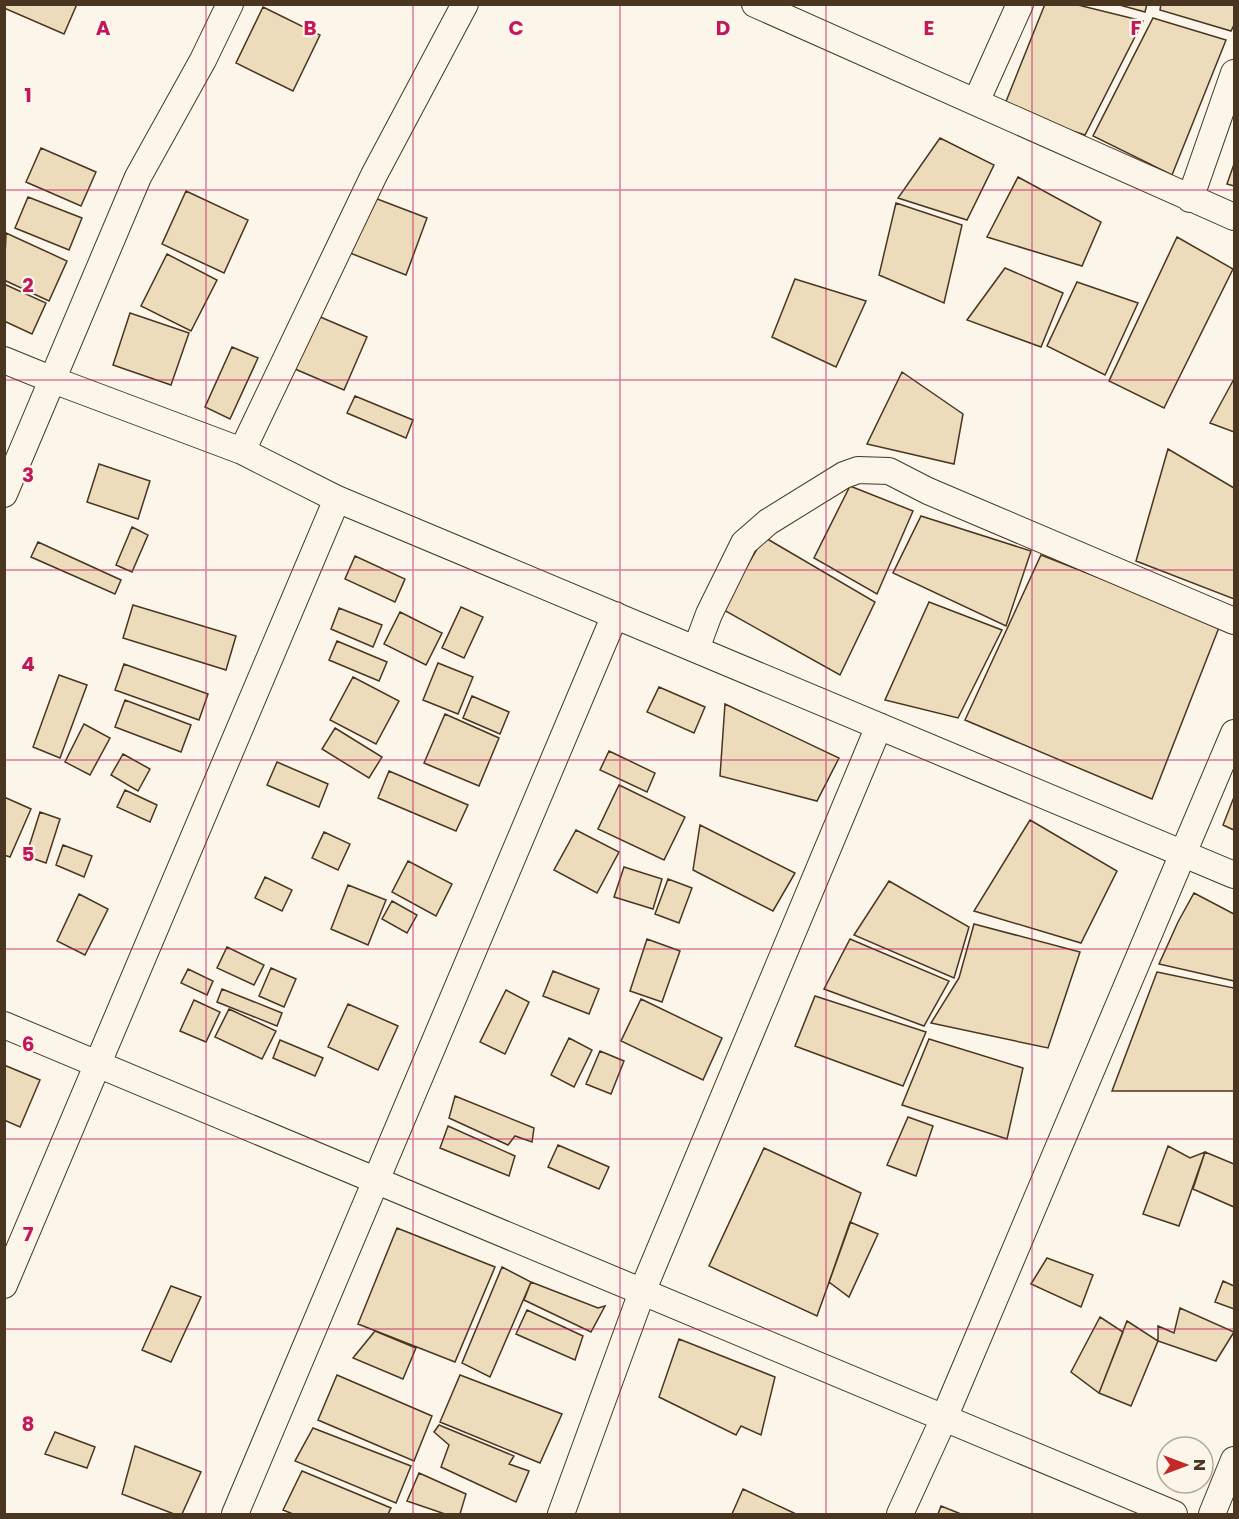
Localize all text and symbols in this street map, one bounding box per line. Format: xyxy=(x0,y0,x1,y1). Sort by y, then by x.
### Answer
text: A xyxy=(96,14,111,42)
text: B xyxy=(303,14,317,42)
text: C xyxy=(508,14,524,42)
text: D xyxy=(716,14,730,42)
text: E xyxy=(924,14,934,42)
text: F xyxy=(1131,14,1142,42)
text: 1 xyxy=(24,81,32,109)
text: 2 xyxy=(22,271,34,299)
text: 3 xyxy=(22,461,34,489)
text: 4 xyxy=(21,650,35,678)
text: 5 xyxy=(22,840,35,868)
text: 6 xyxy=(22,1030,34,1058)
text: 7 xyxy=(23,1220,34,1248)
text: 8 xyxy=(22,1410,34,1438)
north arrow xyxy=(1155,1435,1215,1495)
text: N xyxy=(1188,1459,1211,1471)

